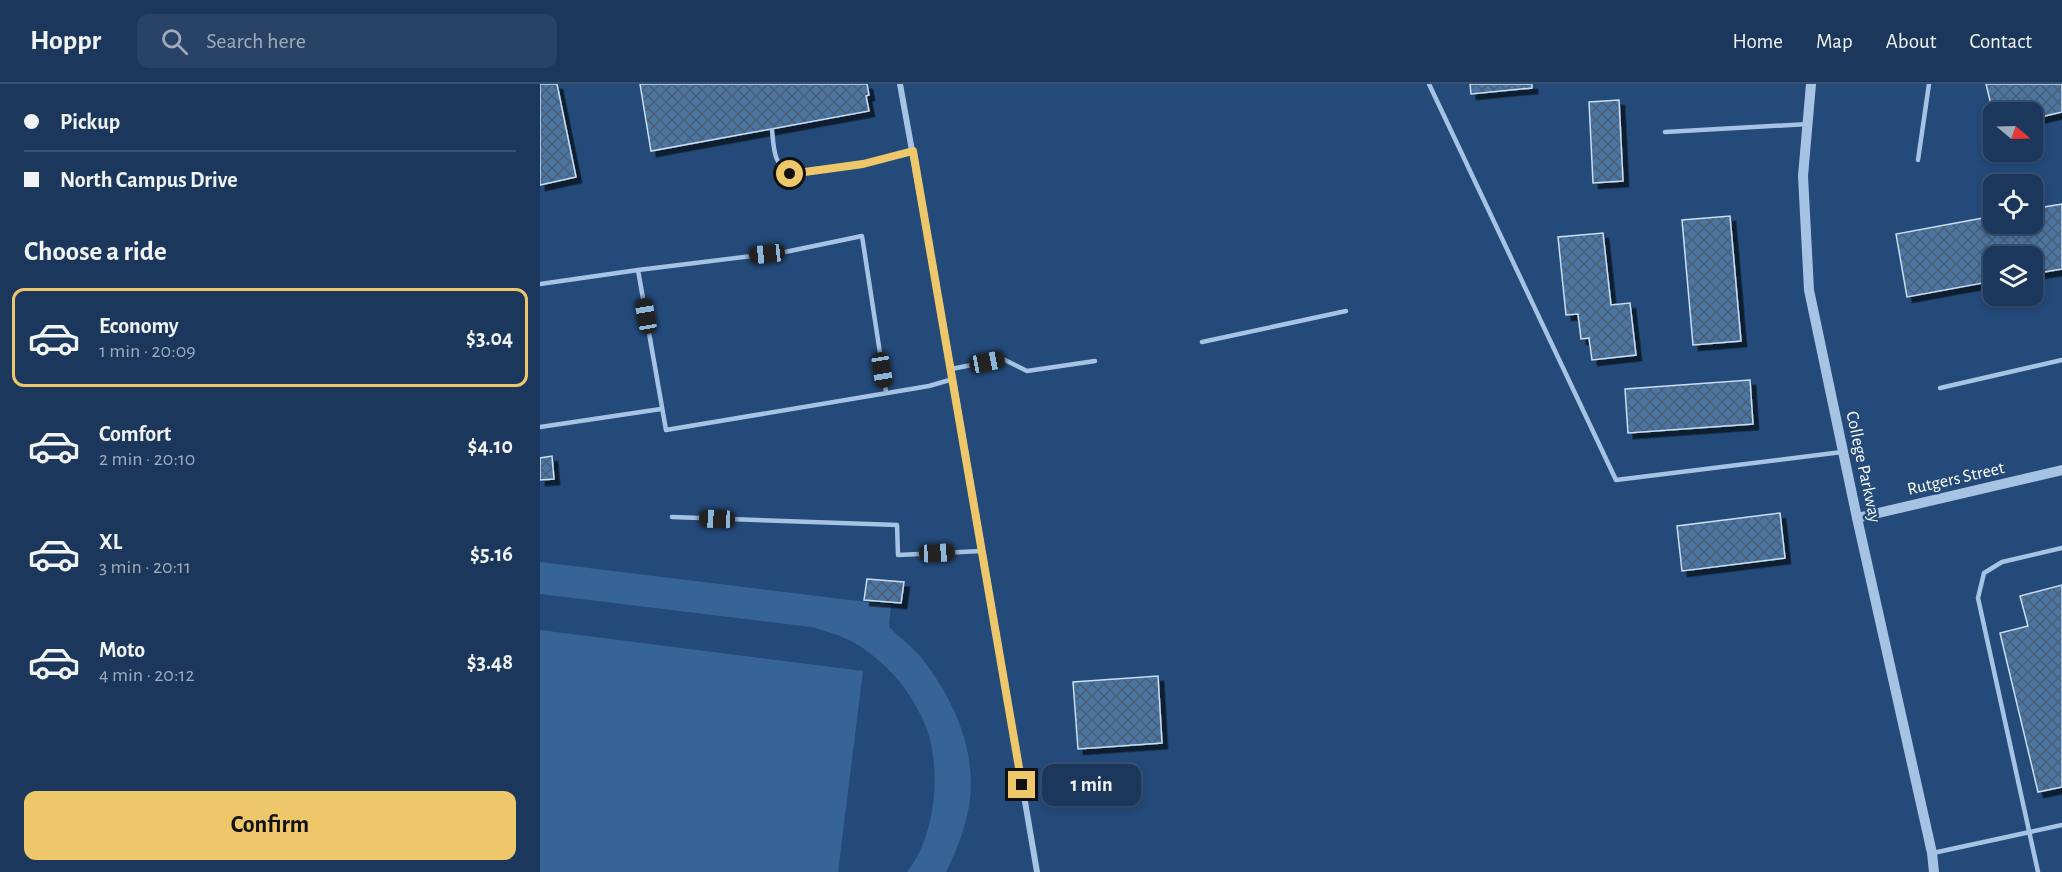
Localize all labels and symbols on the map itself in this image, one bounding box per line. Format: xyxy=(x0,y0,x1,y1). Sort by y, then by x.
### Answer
north arrow xyxy=(1983,102,2043,162)
route start xyxy=(776,160,803,187)
car xyxy=(748,243,786,265)
car xyxy=(634,297,658,335)
car xyxy=(968,350,1006,374)
car xyxy=(870,351,894,389)
street label: College Parkway xyxy=(1842,410,1884,525)
street label: Rutgers Street xyxy=(1906,459,2007,499)
car xyxy=(699,509,735,529)
car xyxy=(919,543,955,563)
callout: 1 min xyxy=(1043,764,1142,806)
route end xyxy=(1008,771,1035,798)

